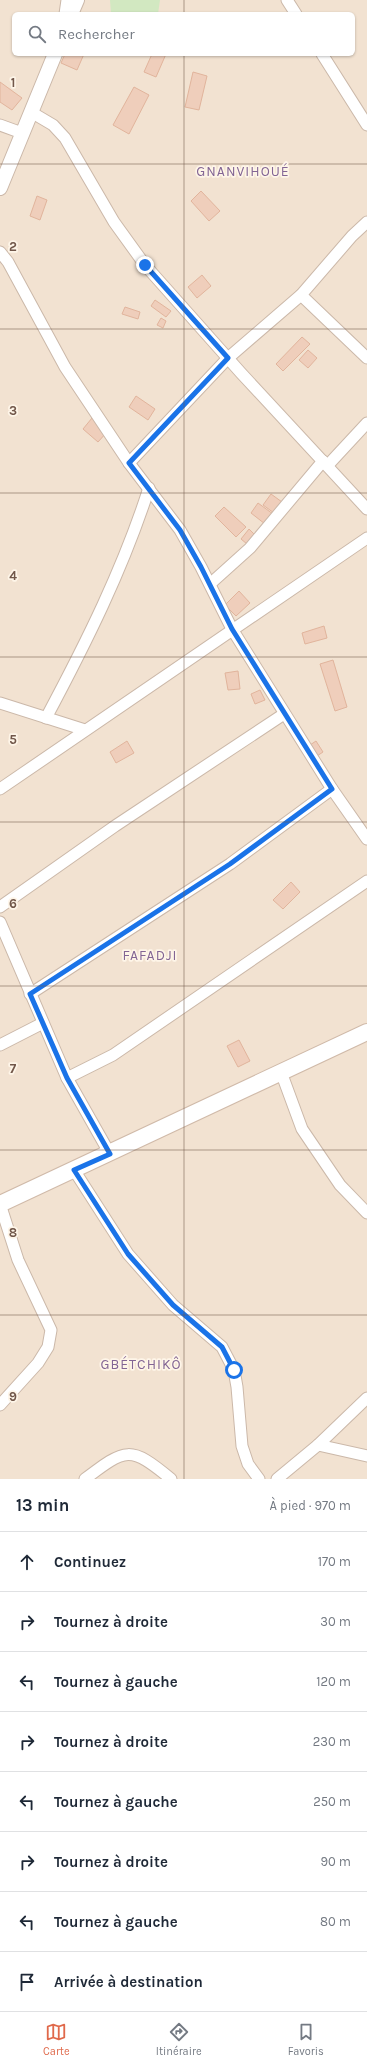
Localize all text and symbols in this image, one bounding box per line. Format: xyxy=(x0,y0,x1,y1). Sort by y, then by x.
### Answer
search box xyxy=(12,12,355,56)
icon: search xyxy=(26,23,48,45)
text: Rechercher xyxy=(58,25,135,43)
text: 1 xyxy=(11,75,15,90)
district label: GNANVIHOUÉ xyxy=(196,162,290,180)
text: 2 xyxy=(9,239,17,254)
route end xyxy=(136,256,154,274)
text: 3 xyxy=(9,403,17,418)
text: 4 xyxy=(9,568,17,583)
text: 5 xyxy=(9,732,17,747)
text: 6 xyxy=(9,896,17,911)
district label: FAFADJI xyxy=(123,947,177,964)
text: 7 xyxy=(10,1061,17,1076)
text: 8 xyxy=(9,1225,17,1240)
district label: GBÉTCHIKÔ xyxy=(101,1355,182,1373)
route start xyxy=(225,1361,243,1379)
text: 9 xyxy=(9,1389,17,1404)
text: 13 min xyxy=(16,1495,69,1515)
text: À pied · 970 m xyxy=(269,1498,351,1513)
icon: ahead xyxy=(16,1551,38,1573)
text: Continuez xyxy=(54,1553,126,1571)
text: 170 m xyxy=(318,1554,351,1569)
icon: right xyxy=(16,1611,38,1633)
text: Tournez à droite xyxy=(54,1613,168,1631)
text: 30 m xyxy=(320,1614,351,1629)
icon: left xyxy=(16,1671,38,1693)
text: Tournez à gauche xyxy=(54,1673,178,1691)
text: 120 m xyxy=(316,1674,351,1689)
icon: right xyxy=(16,1731,38,1753)
text: Tournez à droite xyxy=(54,1733,168,1751)
text: 230 m xyxy=(313,1734,351,1749)
icon: left xyxy=(16,1791,38,1813)
text: Tournez à gauche xyxy=(54,1793,178,1811)
text: 250 m xyxy=(313,1794,351,1809)
icon: right xyxy=(16,1851,38,1873)
text: Tournez à droite xyxy=(54,1853,168,1871)
text: 90 m xyxy=(320,1854,351,1869)
icon: left xyxy=(16,1911,38,1933)
text: Tournez à gauche xyxy=(54,1913,178,1931)
text: 80 m xyxy=(320,1914,351,1929)
icon: arrive xyxy=(16,1971,38,1993)
text: Arrivée à destination xyxy=(54,1973,203,1991)
tab: Carte xyxy=(43,2021,70,2058)
tab: Itinéraire xyxy=(156,2021,202,2058)
tab: Favoris xyxy=(288,2021,324,2058)

